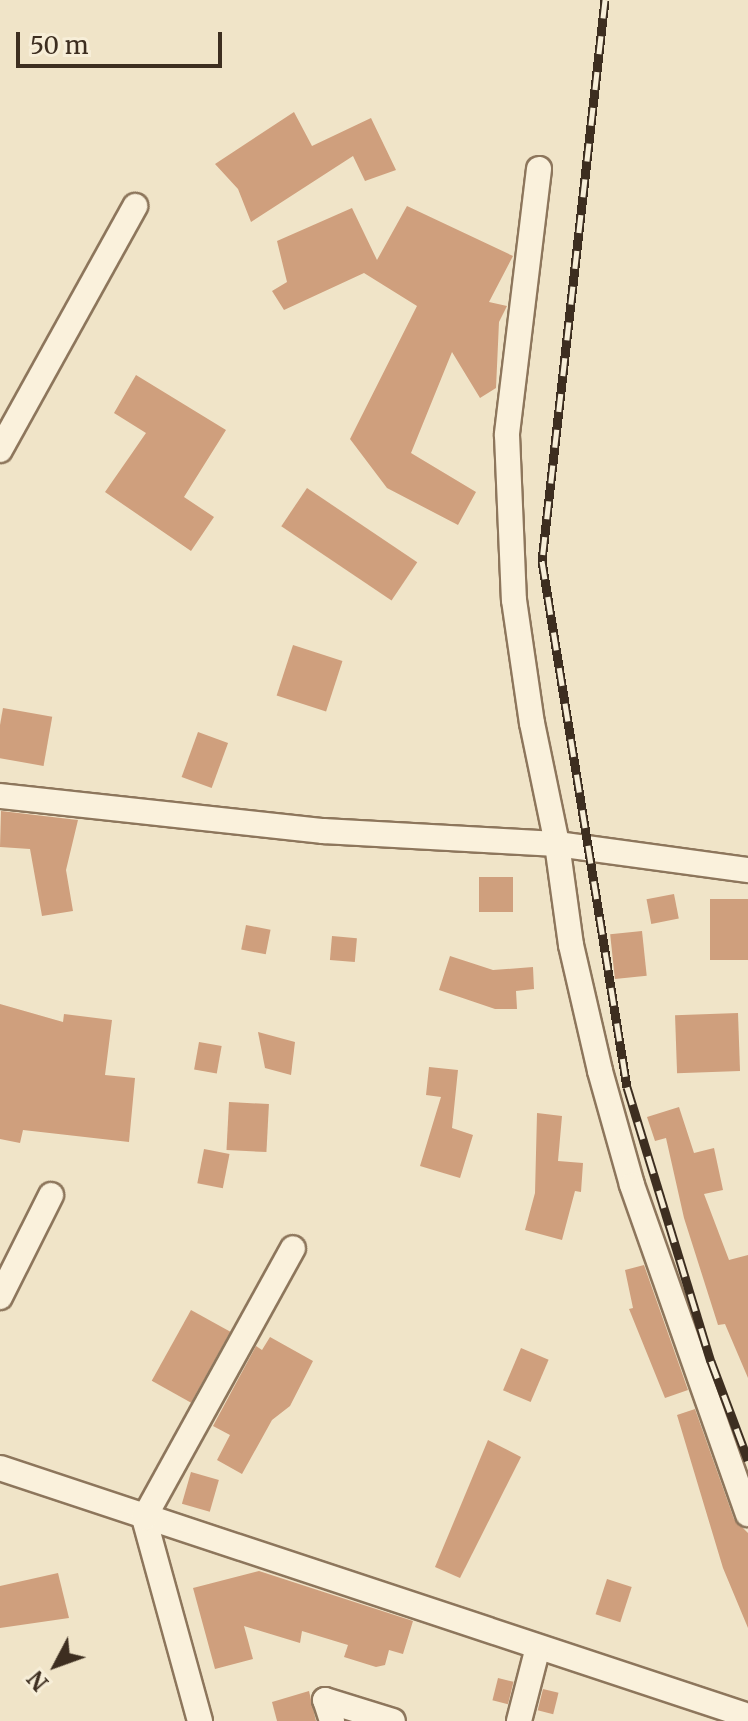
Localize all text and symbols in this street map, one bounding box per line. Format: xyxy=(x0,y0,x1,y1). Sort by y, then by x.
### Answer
scale bar xyxy=(20,16,226,66)
text: 50 m xyxy=(30,30,89,61)
north arrow xyxy=(16,1625,96,1705)
text: N xyxy=(22,1665,54,1696)

